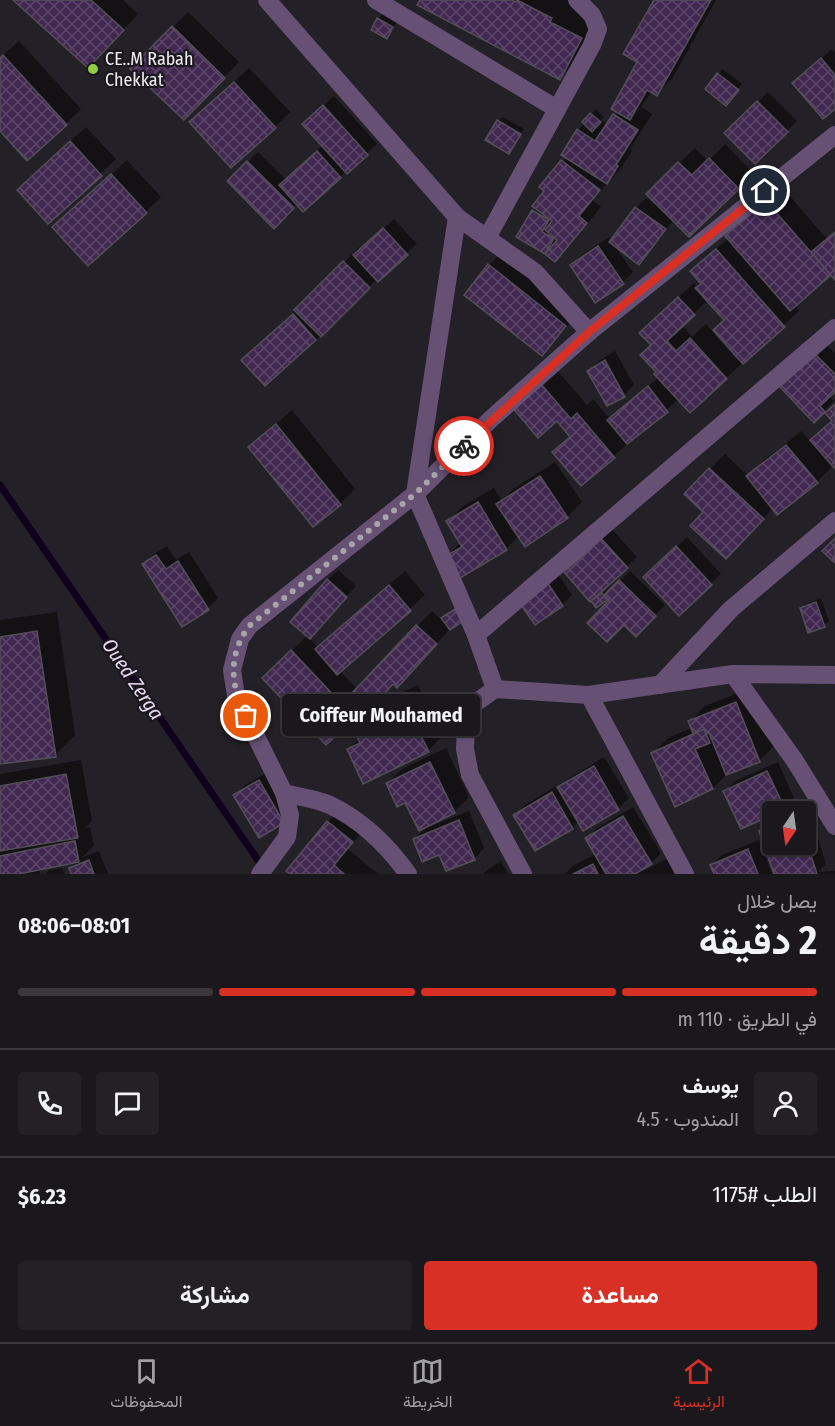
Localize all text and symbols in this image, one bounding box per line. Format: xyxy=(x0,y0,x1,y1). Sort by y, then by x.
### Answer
place label: CE..M Rabah Chekkat xyxy=(105,48,193,91)
marker: CE..M Rabah Chekkat xyxy=(86,62,100,76)
pin xyxy=(739,165,790,216)
icon: home xyxy=(748,174,781,207)
courier xyxy=(434,416,494,476)
icon: bike xyxy=(448,430,481,463)
water label: Oued Zerga xyxy=(97,634,169,724)
pin xyxy=(220,690,271,741)
callout: Coiffeur Mouhamed xyxy=(282,695,480,737)
icon: bag xyxy=(229,699,262,732)
text: Coiffeur Mouhamed xyxy=(299,703,463,727)
north arrow xyxy=(762,801,816,855)
map controls xyxy=(762,801,816,855)
text: يصل خلال xyxy=(737,889,817,913)
text: 08:01–08:06 xyxy=(18,912,130,939)
text: 2 دقيقة xyxy=(699,918,817,964)
text: في الطريق · 110 m xyxy=(677,1007,817,1031)
button: phone xyxy=(18,1072,81,1135)
button: chat xyxy=(96,1072,159,1135)
text: يوسف xyxy=(683,1072,739,1099)
button: person xyxy=(754,1072,817,1135)
text: المندوب · 4.5 xyxy=(636,1107,739,1131)
text: الطلب #1175 xyxy=(712,1181,817,1208)
text: $6.23 xyxy=(18,1183,66,1210)
button: مشاركة xyxy=(18,1261,412,1330)
button: مساعدة xyxy=(424,1261,817,1330)
tab: المحفوظات xyxy=(110,1355,182,1416)
tab: الخريطة xyxy=(403,1355,452,1416)
tab: الرئيسية xyxy=(673,1355,725,1416)

